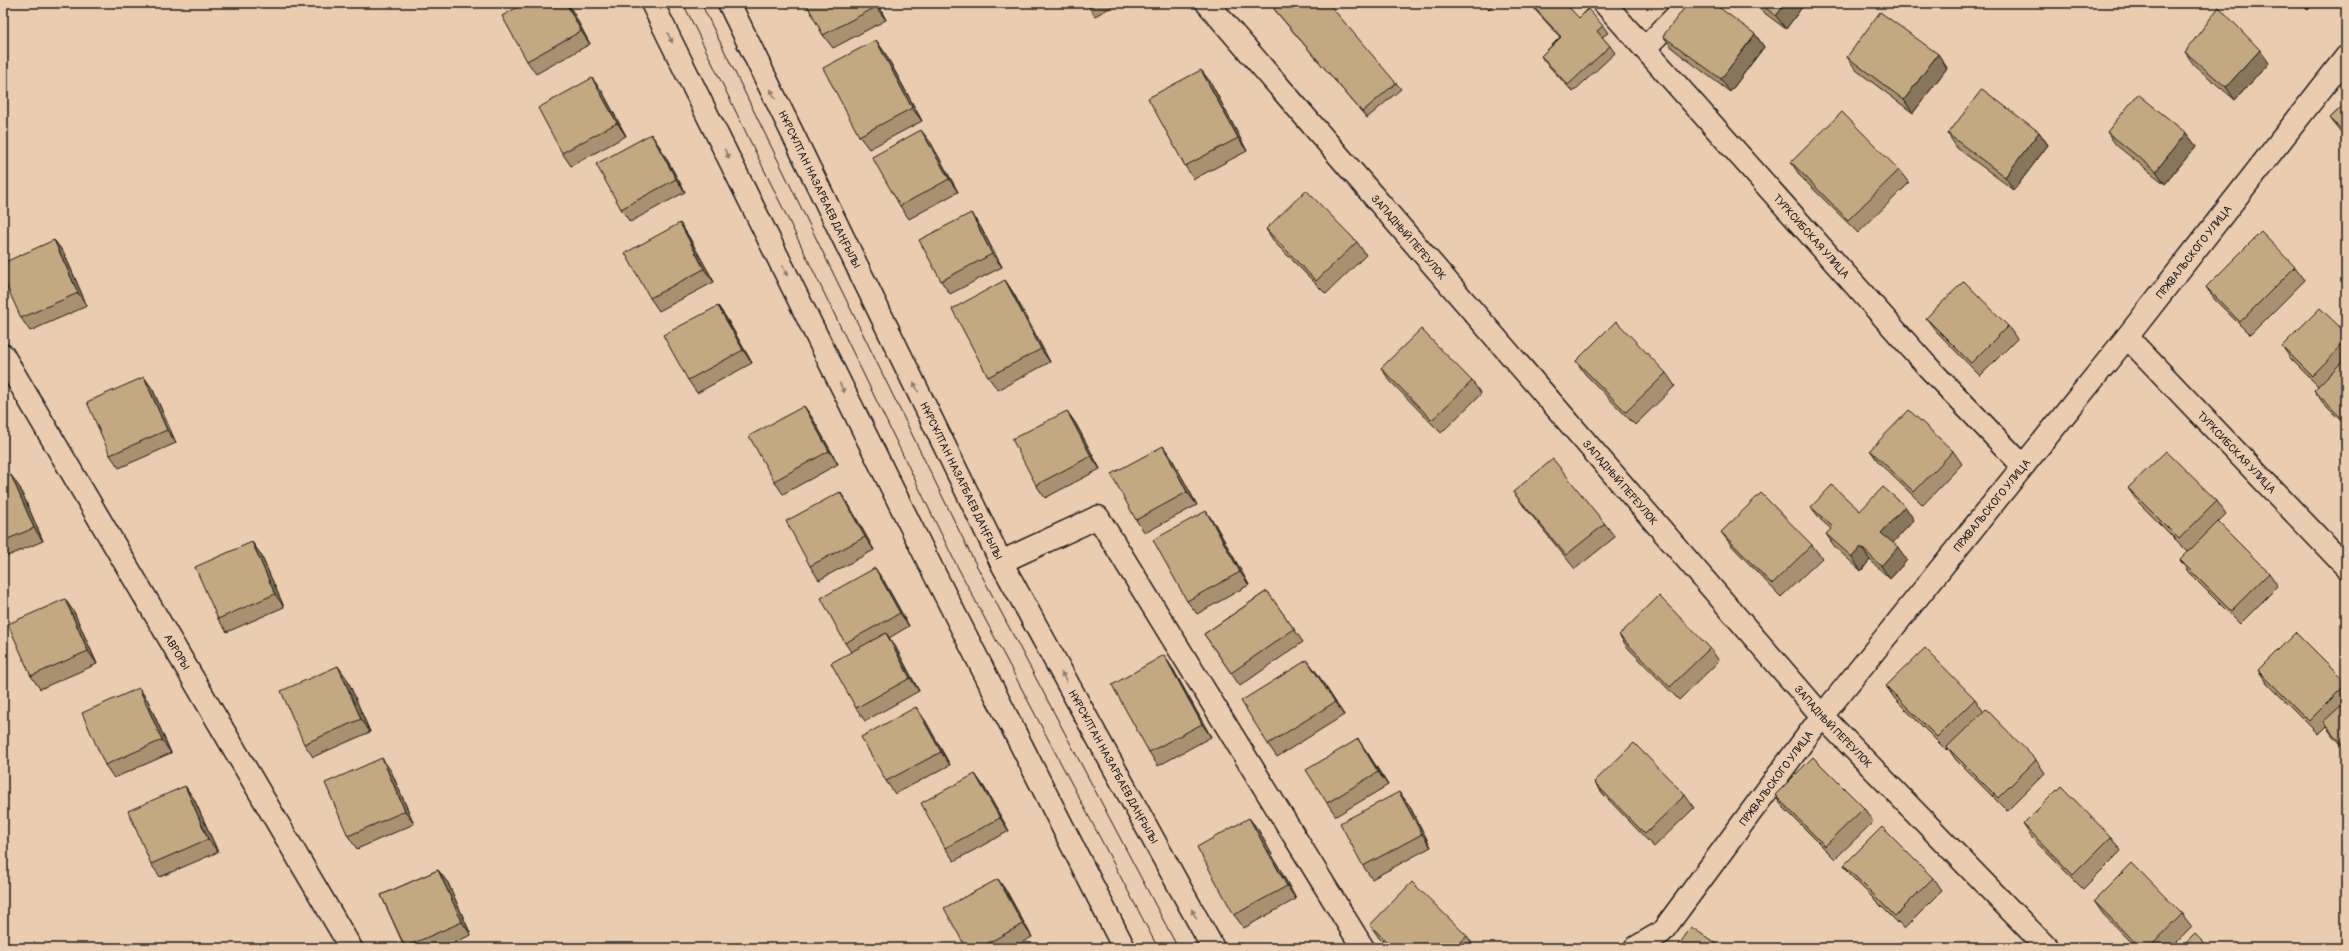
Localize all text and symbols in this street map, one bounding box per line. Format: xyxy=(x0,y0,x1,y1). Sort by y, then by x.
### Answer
one-way arrow xyxy=(667,32,673,44)
one-way arrow xyxy=(770,88,776,99)
street label: НҰРСҰЛТАН НАЗАРБАЕВ ДАҢҒЫЛЫ xyxy=(775,108,863,270)
one-way arrow xyxy=(724,149,730,160)
street label: ЗАПАДНЫЙ ПЕРЕУЛОК xyxy=(1368,192,1449,282)
street label: ТУРКСИБСКАЯ УЛИЦА xyxy=(1770,192,1852,281)
street label: ПРЖВАЛЬСКОГО УЛИЦА xyxy=(2154,203,2235,301)
one-way arrow xyxy=(782,265,788,277)
one-way arrow xyxy=(913,381,919,392)
one-way arrow xyxy=(839,382,846,393)
street label: НҰРСҰЛТАН НАЗАРБАЕВ ДАҢҒЫЛЫ xyxy=(917,400,1005,562)
street label: ТУРКСИБСКАЯ УЛИЦА xyxy=(2194,409,2278,496)
street label: ЗАПАДНЫЙ ПЕРЕУЛОК xyxy=(1580,437,1660,528)
street label: ПРЖВАЛЬСКОГО УЛИЦА xyxy=(1951,457,2033,554)
street label: АВРОРЫ xyxy=(161,632,192,672)
one-way arrow xyxy=(1061,671,1068,683)
street label: ЗАПАДНЫЙ ПЕРЕУЛОК xyxy=(1791,683,1875,771)
street label: НҰРСҰЛТАН НАЗАРБАЕВ ДАҢҒЫЛЫ xyxy=(1065,688,1160,846)
street label: ПРЖВАЛЬСКОГО УЛИЦА xyxy=(1737,728,1816,828)
one-way arrow xyxy=(1191,908,1197,920)

